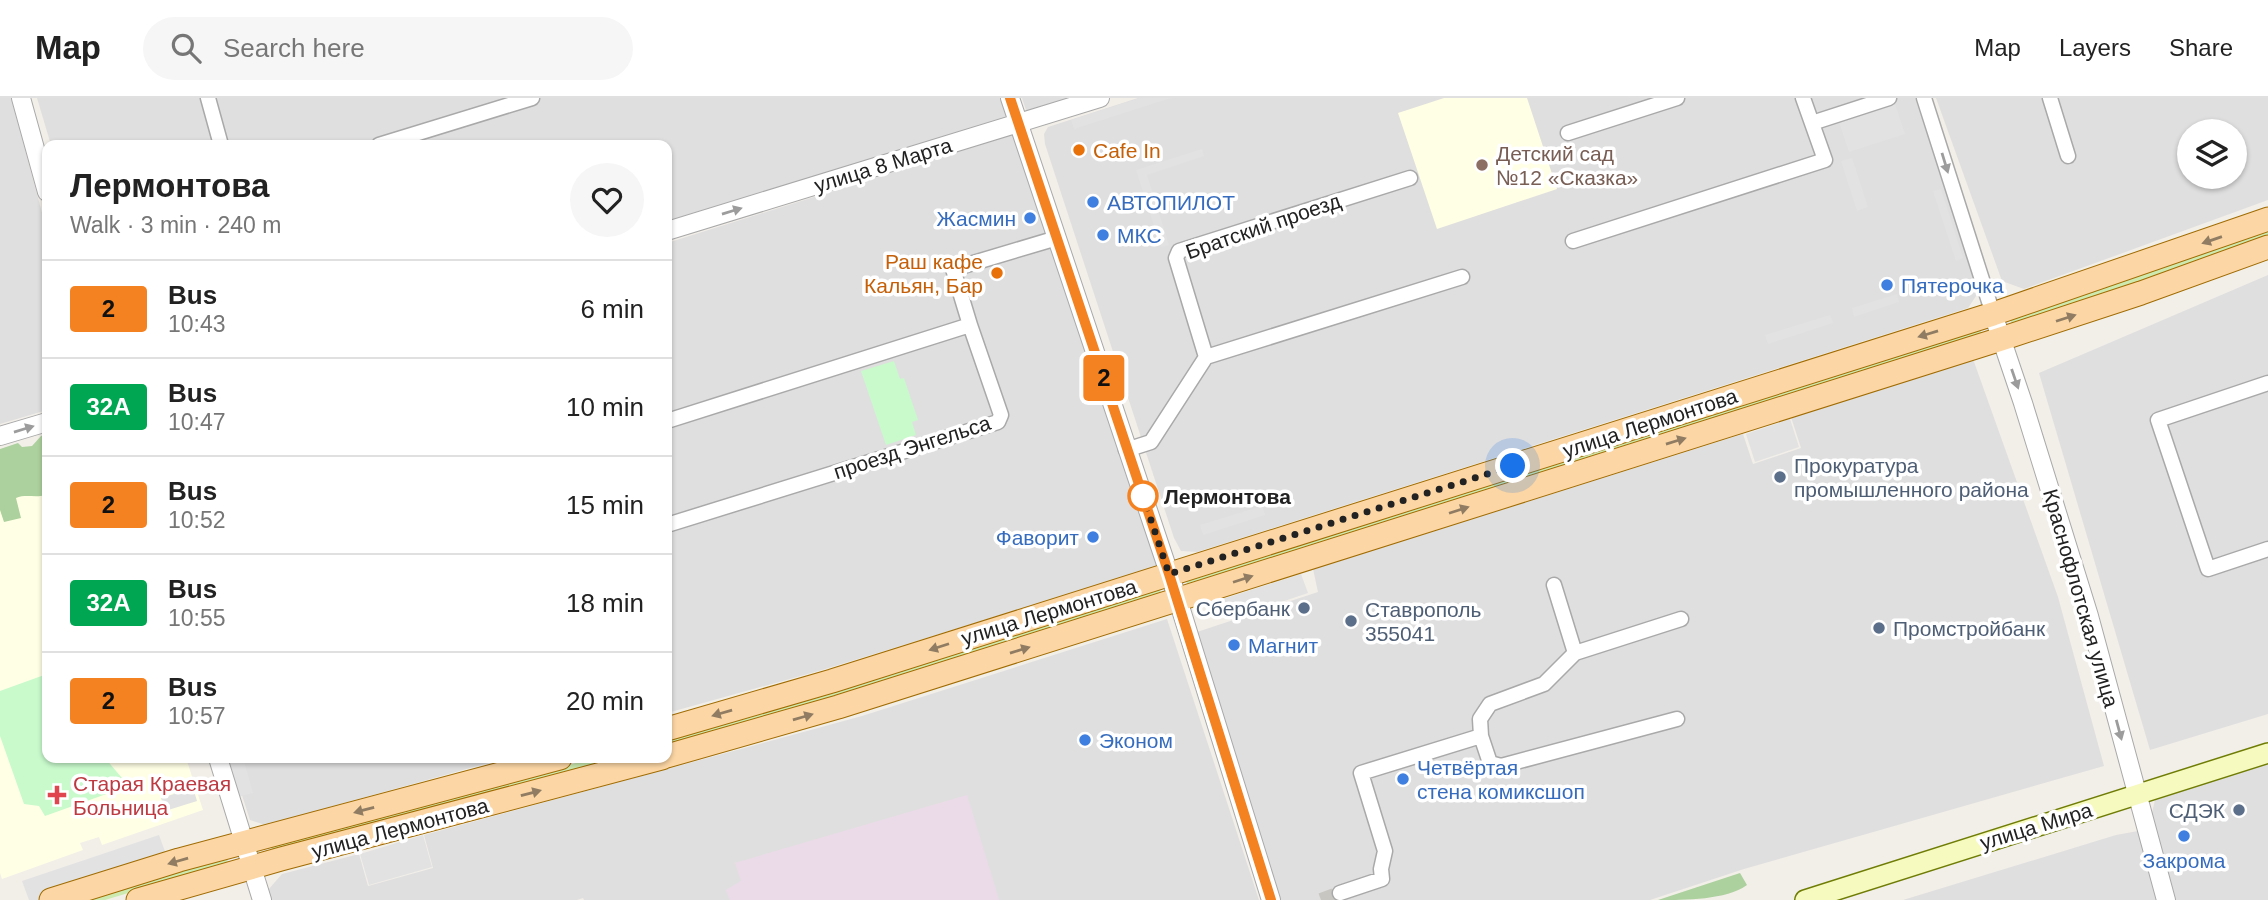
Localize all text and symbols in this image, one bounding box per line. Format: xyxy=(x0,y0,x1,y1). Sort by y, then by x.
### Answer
search box xyxy=(143,17,633,80)
text: Map xyxy=(35,29,101,66)
icon: search xyxy=(167,29,205,67)
text: Search here xyxy=(223,33,365,63)
text: Map xyxy=(1974,34,2021,61)
text: Layers xyxy=(2059,34,2131,61)
text: Share xyxy=(2169,34,2233,61)
map controls xyxy=(2177,119,2247,189)
button: layers xyxy=(2177,119,2247,189)
street label: улица 8 Марта xyxy=(811,133,955,197)
place label: Cafe In xyxy=(1093,139,1161,162)
marker: Cafe In xyxy=(1071,142,1087,158)
place label: Детский сад №12 «Сказка» xyxy=(1496,142,1638,189)
one-way arrow xyxy=(1940,153,1950,174)
marker: Детский сад №12 «Сказка» xyxy=(1474,157,1490,173)
button: heart xyxy=(570,163,644,237)
text: Лермонтова xyxy=(70,167,269,204)
street label: Братский проезд xyxy=(1182,189,1344,263)
place label: АВТОПИЛОТ xyxy=(1107,191,1235,214)
marker: АВТОПИЛОТ xyxy=(1085,194,1101,210)
one-way arrow xyxy=(722,206,743,216)
place label: Жасмин xyxy=(936,207,1016,230)
marker: Жасмин xyxy=(1022,210,1038,226)
text: Walk · 3 min · 240 m xyxy=(70,212,281,238)
place label: МКС xyxy=(1117,224,1162,247)
marker: МКС xyxy=(1095,227,1111,243)
one-way arrow xyxy=(2202,235,2223,246)
place label: Раш кафе Кальян, Бар xyxy=(864,250,983,297)
marker: Раш кафе Кальян, Бар xyxy=(989,265,1005,281)
place label: Пятерочка xyxy=(1901,274,2004,297)
marker: Пятерочка xyxy=(1879,277,1895,293)
text: Bus xyxy=(168,280,217,310)
text: 6 min xyxy=(580,294,644,324)
text: 2 xyxy=(102,295,115,322)
text: 10:43 xyxy=(168,311,226,337)
one-way arrow xyxy=(2056,312,2077,323)
one-way arrow xyxy=(1917,330,1938,340)
line badge: 2 xyxy=(1081,355,1127,401)
text: 2 xyxy=(1097,364,1111,391)
one-way arrow xyxy=(2010,369,2021,390)
text: Bus xyxy=(168,378,217,408)
street label: улица Лермонтова xyxy=(1560,384,1740,462)
text: 10 min xyxy=(566,392,644,422)
text: 32A xyxy=(86,393,131,420)
text: 10:47 xyxy=(168,409,226,435)
street label: проезд Энгельса xyxy=(831,411,994,483)
one-way arrow xyxy=(13,423,34,433)
one-way arrow xyxy=(1666,436,1687,446)
your location xyxy=(1495,448,1530,483)
place label: Прокуратура промышленного района xyxy=(1794,454,2029,501)
marker: Прокуратура промышленного района xyxy=(1772,469,1788,485)
text: Bus xyxy=(168,476,217,506)
marker: Лермонтова xyxy=(1128,481,1158,511)
place label: Лермонтова xyxy=(1164,485,1291,508)
street label: Краснофлотская улица xyxy=(2039,486,2123,710)
text: 15 min xyxy=(566,490,644,520)
text: 2 xyxy=(102,491,115,518)
one-way arrow xyxy=(1449,504,1470,514)
text: 10:52 xyxy=(168,507,226,533)
place label: Фаворит xyxy=(996,526,1079,549)
marker: Фаворит xyxy=(1085,529,1101,545)
one-way arrow xyxy=(1232,573,1253,583)
text: Bus xyxy=(168,574,217,604)
street label: улица Лермонтова xyxy=(959,574,1140,650)
text: 18 min xyxy=(566,588,644,618)
text: 32A xyxy=(86,589,131,616)
place label: Сбербанк xyxy=(1196,597,1291,620)
place label: Ставрополь 355041 xyxy=(1365,598,1482,645)
marker: Сбербанк xyxy=(1296,600,1312,616)
text: 10:55 xyxy=(168,605,226,631)
marker: Ставрополь 355041 xyxy=(1343,613,1359,629)
place label: Промстройбанк xyxy=(1893,617,2046,640)
marker: Промстройбанк xyxy=(1871,620,1887,636)
place label: Магнит xyxy=(1248,634,1318,657)
marker: Магнит xyxy=(1226,637,1242,653)
one-way arrow xyxy=(929,642,950,652)
one-way arrow xyxy=(1010,644,1031,654)
text: Bus xyxy=(168,672,217,702)
text: 20 min xyxy=(566,686,644,716)
text: 2 xyxy=(102,687,115,714)
text: 10:57 xyxy=(168,703,226,729)
one-way arrow xyxy=(710,708,732,719)
one-way arrow xyxy=(793,712,814,722)
one-way arrow xyxy=(2114,719,2125,741)
place label: Эконом xyxy=(1099,729,1173,752)
marker: Эконом xyxy=(1077,732,1093,748)
place label: Четвёртая стена комиксшоп xyxy=(1417,756,1585,803)
marker: Четвёртая стена комиксшоп xyxy=(1395,771,1411,787)
place label: Старая Краевая Больница xyxy=(73,772,231,819)
marker: Старая Краевая Больница xyxy=(47,785,67,805)
one-way arrow xyxy=(520,787,542,798)
street label: улица Лермонтова xyxy=(309,793,491,863)
street label: улица Мира xyxy=(1977,798,2095,854)
place label: СДЭК xyxy=(2169,799,2226,822)
marker: СДЭК xyxy=(2231,802,2247,818)
one-way arrow xyxy=(353,806,374,816)
marker: Закрома xyxy=(2176,828,2192,844)
place label: Закрома xyxy=(2142,849,2226,872)
one-way arrow xyxy=(167,856,188,866)

